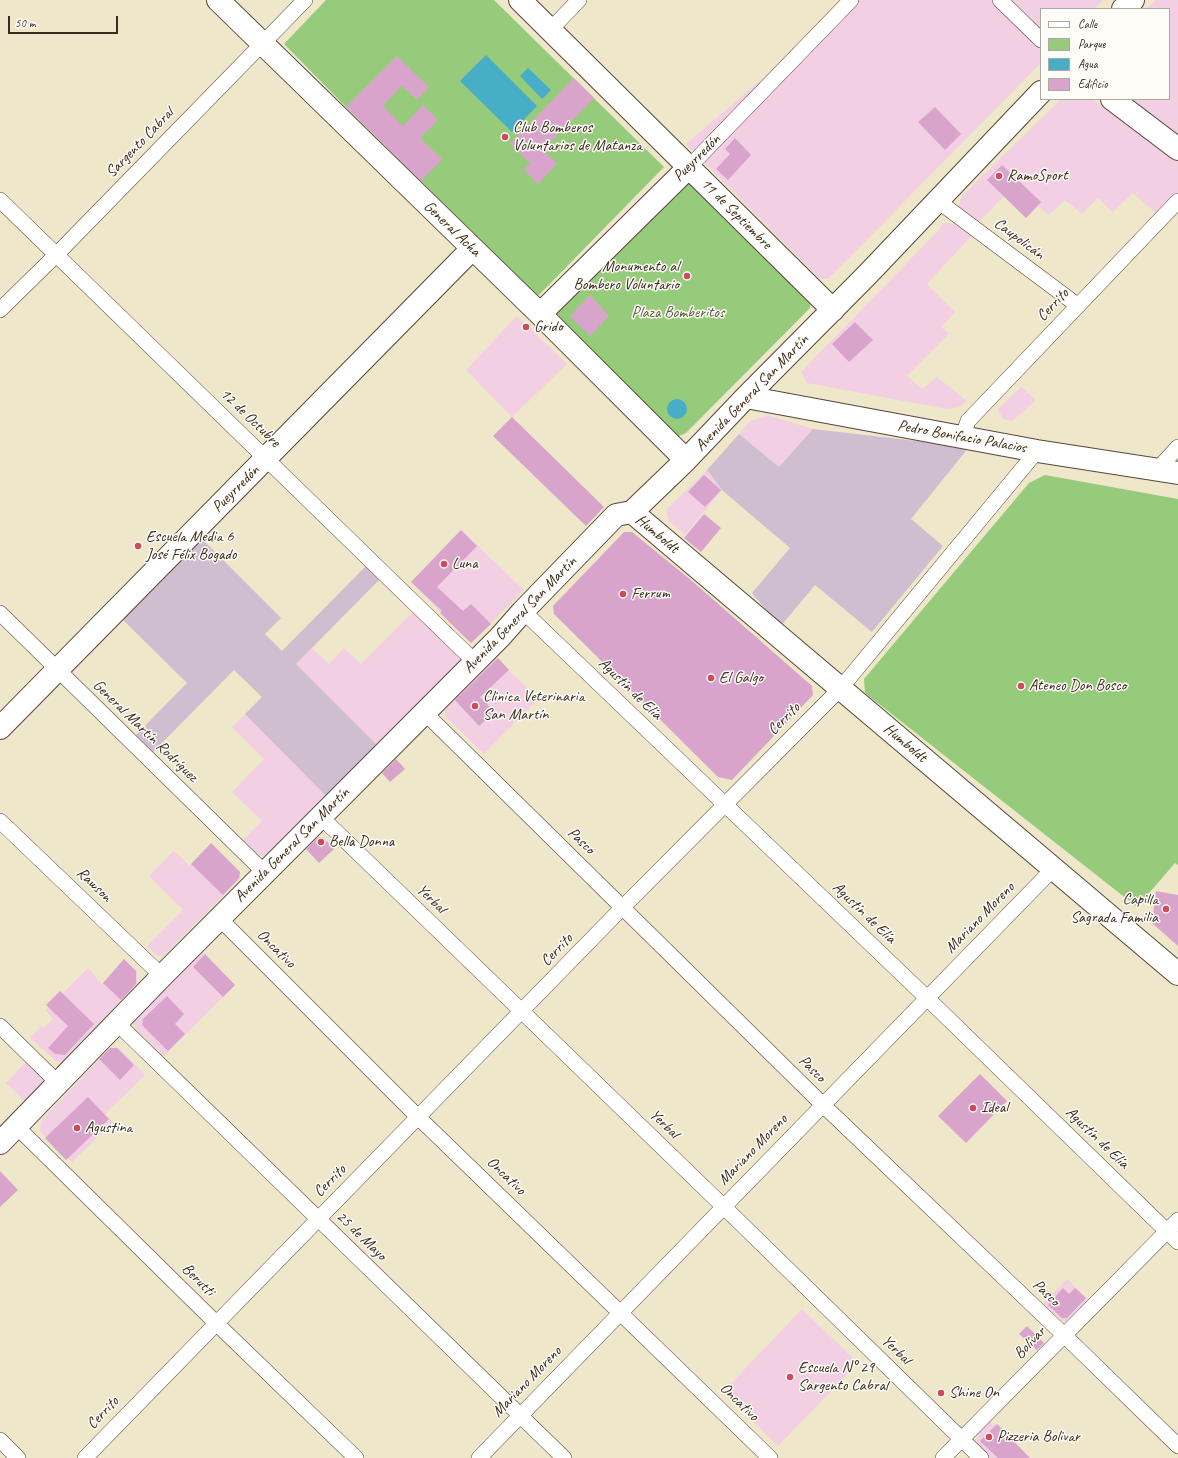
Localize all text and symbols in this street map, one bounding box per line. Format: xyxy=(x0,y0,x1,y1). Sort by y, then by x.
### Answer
scale bar xyxy=(10,8,120,34)
legend xyxy=(1040,8,1170,100)
text: 50 m xyxy=(15,15,35,31)
text: Calle xyxy=(1078,16,1097,32)
text: Parque xyxy=(1078,36,1106,52)
text: Agua xyxy=(1078,56,1098,72)
text: Edificio xyxy=(1078,76,1108,92)
street label: Sargento Cabral xyxy=(102,104,178,182)
place label: Club Bomberos Voluntarios de Matanza xyxy=(513,118,642,156)
street label: Pueyrredón xyxy=(669,130,725,186)
marker: Club Bomberos Voluntarios de Matanza xyxy=(500,132,510,142)
place label: RamoSport xyxy=(1007,166,1068,186)
marker: RamoSport xyxy=(994,171,1004,181)
street label: 11 de Septiembre xyxy=(696,174,776,254)
street label: General Acha xyxy=(419,197,485,261)
street label: Caupolicán xyxy=(990,214,1048,264)
place label: Monumento al Bombero Voluntario xyxy=(573,257,679,295)
marker: Monumento al Bombero Voluntario xyxy=(682,271,692,281)
street label: Cerrito xyxy=(1033,285,1073,325)
park label: Plaza Bomberitos xyxy=(632,303,724,323)
place label: Grido xyxy=(534,317,563,337)
marker: Grido xyxy=(521,322,531,332)
street label: Avenida General San Martín xyxy=(691,331,813,455)
street label: 12 de Octubre xyxy=(216,385,284,451)
street label: Pedro Bonifacio Palacios xyxy=(896,416,1028,458)
street label: Pueyrredón xyxy=(208,461,264,517)
street label: Humboldt xyxy=(631,510,683,558)
place label: Escuela Media 6 José Félix Bogado xyxy=(146,527,236,565)
marker: Escuela Media 6 José Félix Bogado xyxy=(133,541,143,551)
street label: Avenida General San Martín xyxy=(459,553,581,677)
place label: Luna xyxy=(452,554,478,574)
marker: Luna xyxy=(439,559,449,569)
place label: Ferrum xyxy=(631,584,670,604)
marker: Ferrum xyxy=(618,589,628,599)
street label: Agustín de Elía xyxy=(594,654,666,724)
place label: El Galgo xyxy=(719,668,763,688)
marker: El Galgo xyxy=(706,673,716,683)
street label: General Martín Rodríguez xyxy=(88,676,202,786)
place label: Ateneo Don Bosco xyxy=(1029,676,1126,696)
marker: Ateneo Don Bosco xyxy=(1016,681,1026,691)
place label: Clinica Veterinaria San Martín xyxy=(483,687,584,725)
street label: Cerrito xyxy=(764,699,804,739)
marker: Clinica Veterinaria San Martín xyxy=(470,701,480,711)
street label: Humboldt xyxy=(879,719,931,767)
street label: Avenida General San Martín xyxy=(230,783,354,907)
street label: Pasco xyxy=(563,824,599,858)
place label: Bella Donna xyxy=(329,832,394,852)
marker: Bella Donna xyxy=(316,837,326,847)
street label: Rawson xyxy=(72,864,116,906)
street label: Agustín de Elía xyxy=(828,878,900,948)
street label: Mariano Moreno xyxy=(941,878,1019,958)
street label: Yerbal xyxy=(412,880,450,918)
place label: Capilla Sagrada Familia xyxy=(1070,890,1158,928)
marker: Capilla Sagrada Familia xyxy=(1161,904,1171,914)
street label: Oncativo xyxy=(253,926,299,972)
street label: Cerrito xyxy=(537,930,577,970)
street label: Pasco xyxy=(794,1051,830,1087)
place label: Ideal xyxy=(981,1098,1008,1118)
marker: Ideal xyxy=(968,1103,978,1113)
street label: Agustín de Elía xyxy=(1061,1103,1133,1173)
street label: Yerbal xyxy=(645,1105,683,1143)
street label: Mariano Moreno xyxy=(714,1110,792,1190)
place label: Agustina xyxy=(85,1118,132,1138)
marker: Agustina xyxy=(72,1123,82,1133)
street label: Oncativo xyxy=(482,1153,530,1199)
street label: Cerrito xyxy=(310,1161,350,1201)
street label: 25 de Mayo xyxy=(332,1207,390,1265)
street label: Berutti xyxy=(177,1259,219,1301)
street label: Pasco xyxy=(1028,1276,1064,1310)
street label: Bolívar xyxy=(1010,1323,1050,1363)
street label: Yerbal xyxy=(877,1331,915,1369)
street label: Mariano Moreno xyxy=(488,1342,566,1422)
place label: Escuela N° 29 Sargento Cabral xyxy=(798,1358,888,1396)
marker: Escuela N° 29 Sargento Cabral xyxy=(785,1372,795,1382)
street label: Oncativo xyxy=(715,1379,763,1425)
place label: Shine On xyxy=(949,1383,999,1403)
marker: Shine On xyxy=(936,1388,946,1398)
street label: Cerrito xyxy=(83,1393,123,1433)
place label: Pizzeria Bolivar xyxy=(997,1427,1080,1447)
marker: Pizzeria Bolivar xyxy=(984,1432,994,1442)

